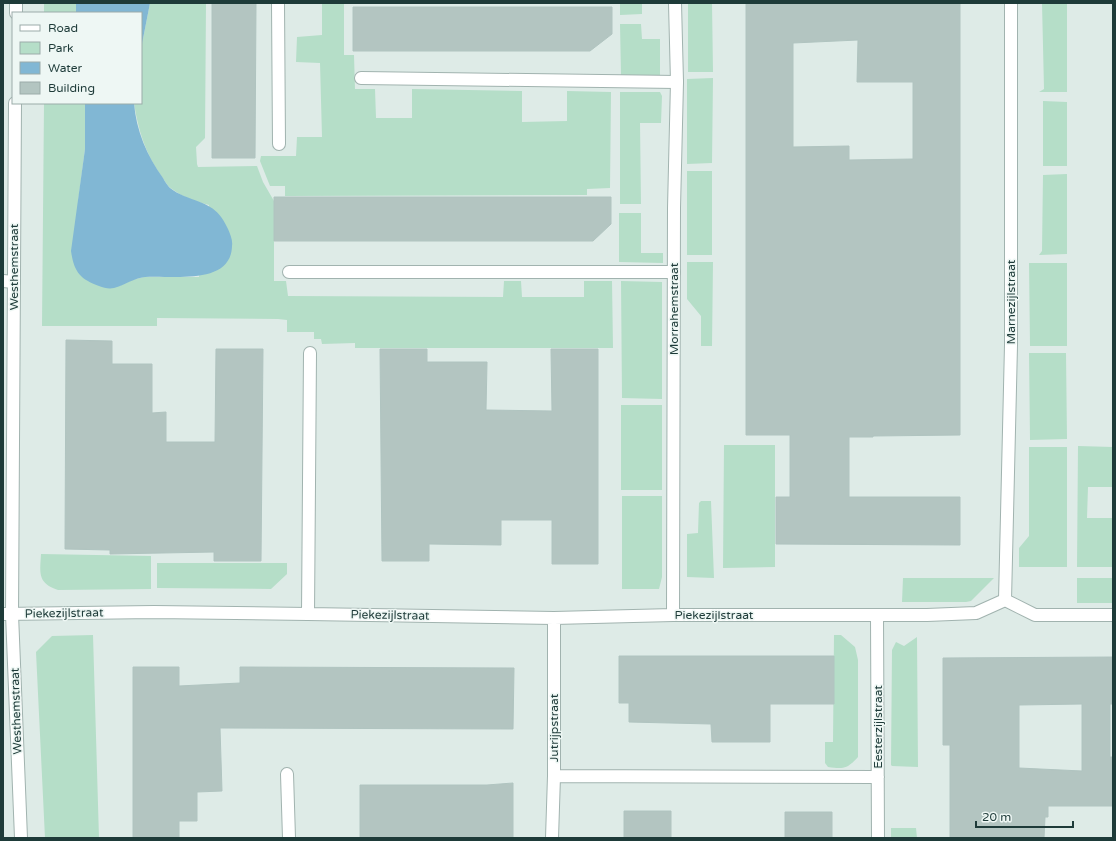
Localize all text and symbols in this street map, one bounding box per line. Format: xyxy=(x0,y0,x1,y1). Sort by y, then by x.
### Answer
legend xyxy=(12,12,142,104)
text: Road xyxy=(48,21,78,35)
text: Park xyxy=(48,41,74,55)
text: Water xyxy=(48,61,83,75)
text: Building xyxy=(48,81,95,95)
street label: Westhemstraat xyxy=(7,223,21,310)
street label: Marnezijlstraat xyxy=(1004,259,1018,344)
street label: Morrahemstraat xyxy=(667,262,681,355)
street label: Piekezijlstraat xyxy=(24,605,104,621)
street label: Piekezijlstraat xyxy=(350,607,430,623)
street label: Piekezijlstraat xyxy=(675,608,754,622)
street label: Westhemstraat xyxy=(7,667,25,755)
street label: Eesterzijlstraat xyxy=(871,685,885,769)
street label: Jutrijpstraat xyxy=(547,693,561,762)
scale bar xyxy=(976,803,1073,829)
text: 20 m xyxy=(982,810,1011,824)

